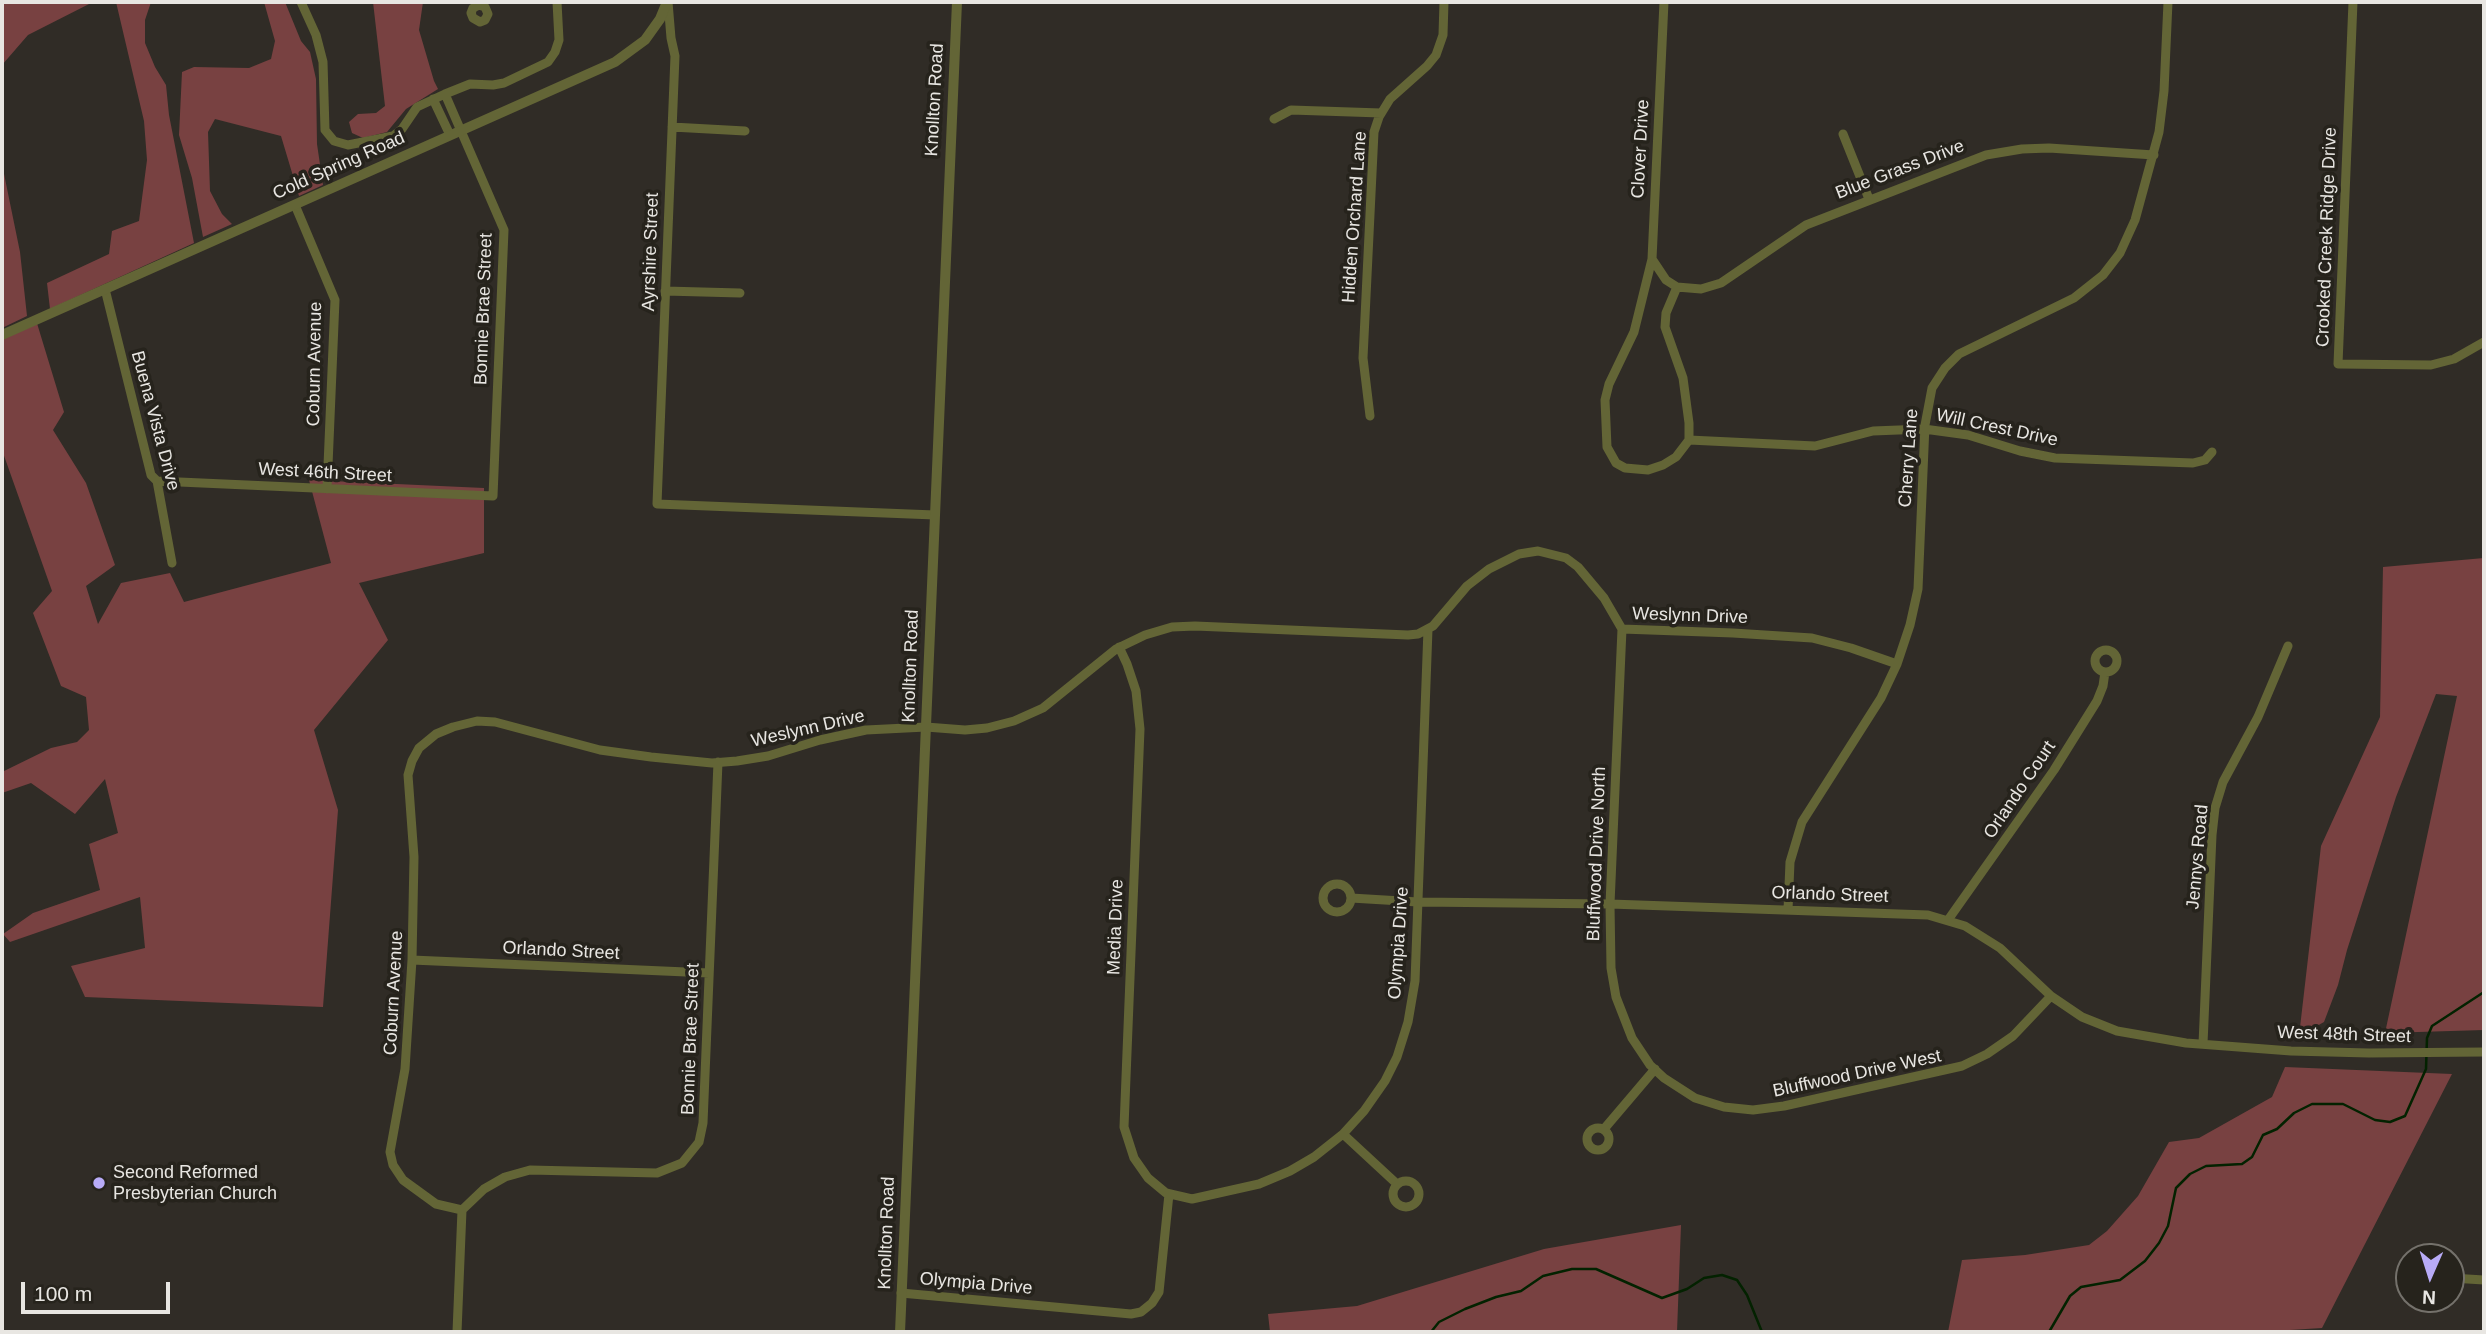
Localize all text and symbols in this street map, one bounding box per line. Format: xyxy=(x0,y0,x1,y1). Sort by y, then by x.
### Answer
street label: Knollton Road xyxy=(921,43,949,157)
street label: Clover Drive xyxy=(1628,99,1654,199)
street label: Cold Spring Road xyxy=(270,127,408,205)
street label: Crooked Creek Ridge Drive xyxy=(2312,127,2342,347)
street label: Hidden Orchard Lane xyxy=(1338,130,1372,304)
street label: Blue Grass Drive xyxy=(1833,136,1967,204)
street label: Ayrshire Street xyxy=(638,192,664,312)
street label: Bonnie Brae Street xyxy=(471,233,497,385)
street label: Coburn Avenue xyxy=(303,301,327,427)
street label: Buena Vista Drive xyxy=(126,349,184,493)
street label: Will Crest Drive xyxy=(1934,405,2060,451)
street label: Cherry Lane xyxy=(1895,408,1923,508)
street label: West 46th Street xyxy=(258,459,392,487)
street label: Weslynn Drive xyxy=(1632,603,1748,629)
street label: Knollton Road xyxy=(898,609,924,723)
street label: Weslynn Drive xyxy=(749,705,867,753)
street label: Orlando Court xyxy=(1979,737,2061,843)
street label: Bluffwood Drive North xyxy=(1583,766,1611,942)
street label: Jennys Road xyxy=(2183,804,2213,910)
street label: Media Drive xyxy=(1104,879,1128,975)
street label: Orlando Street xyxy=(1771,882,1889,908)
street label: Olympia Drive xyxy=(1384,886,1414,1000)
street label: Coburn Avenue xyxy=(380,930,408,1056)
street label: Orlando Street xyxy=(502,937,620,965)
street label: Bonnie Brae Street xyxy=(678,963,704,1115)
street label: West 48th Street xyxy=(2277,1022,2411,1048)
street label: Bluffwood Drive West xyxy=(1771,1046,1943,1102)
place label: Second Reformed Presbyterian Church xyxy=(113,1162,277,1204)
marker: Second Reformed Presbyterian Church xyxy=(91,1175,107,1191)
street label: Knollton Road xyxy=(874,1176,900,1290)
north arrow xyxy=(2395,1243,2465,1313)
scale bar xyxy=(24,1268,173,1312)
street label: Olympia Drive xyxy=(919,1268,1033,1300)
text: 100 m xyxy=(34,1282,92,1305)
text: N xyxy=(2422,1287,2436,1308)

